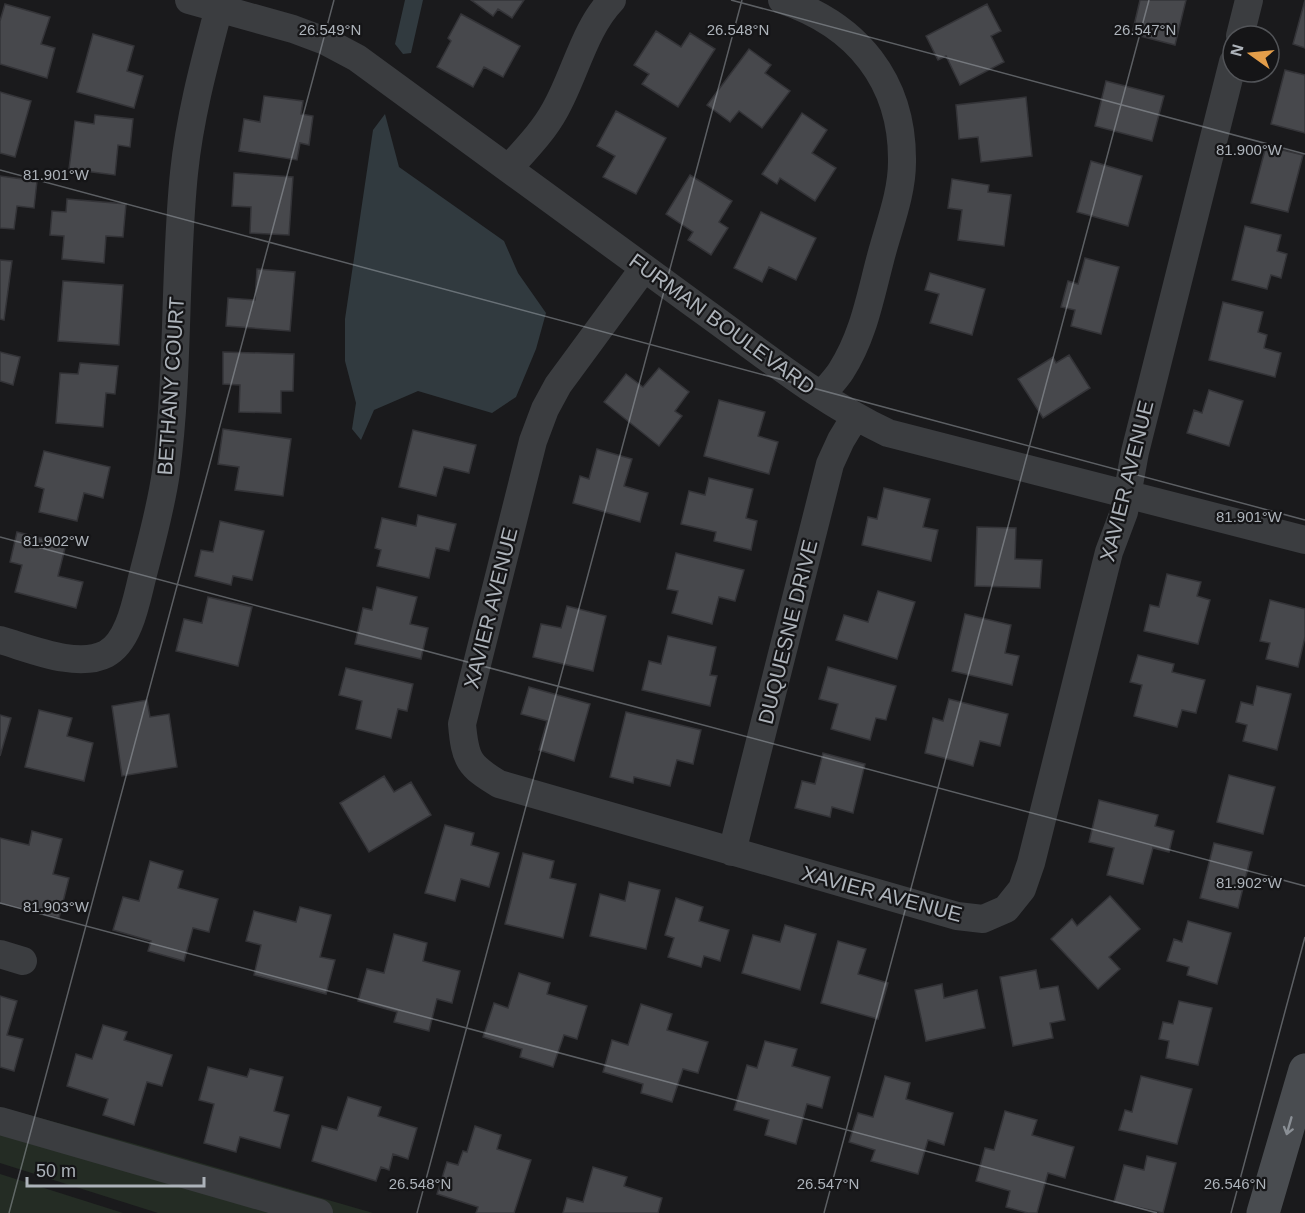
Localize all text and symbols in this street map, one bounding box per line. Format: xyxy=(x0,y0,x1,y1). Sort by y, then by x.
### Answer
text: 26.549°N xyxy=(299,21,361,38)
text: 26.548°N xyxy=(707,21,769,38)
text: 26.547°N xyxy=(1114,21,1176,38)
north arrow xyxy=(1221,24,1281,84)
text: N xyxy=(1227,42,1247,58)
text: 81.900°W xyxy=(1216,141,1283,158)
text: 81.901°W xyxy=(23,166,90,183)
street label: FURMAN BOULEVARD xyxy=(625,249,820,399)
street label: BETHANY COURT xyxy=(153,296,188,476)
street label: XAVIER AVENUE xyxy=(1095,398,1158,564)
text: 81.901°W xyxy=(1216,508,1283,525)
street label: XAVIER AVENUE xyxy=(459,525,522,691)
text: 81.902°W xyxy=(23,532,90,549)
street label: DUQUESNE DRIVE xyxy=(753,537,822,726)
street label: XAVIER AVENUE xyxy=(799,861,965,926)
text: 81.902°W xyxy=(1216,874,1283,891)
text: 81.903°W xyxy=(23,898,90,915)
one-way arrow xyxy=(1283,1116,1294,1135)
scale bar xyxy=(27,1150,204,1188)
text: 50 m xyxy=(36,1161,76,1181)
text: 26.548°N xyxy=(389,1175,451,1192)
text: 26.547°N xyxy=(797,1175,859,1192)
text: 26.546°N xyxy=(1204,1175,1266,1192)

